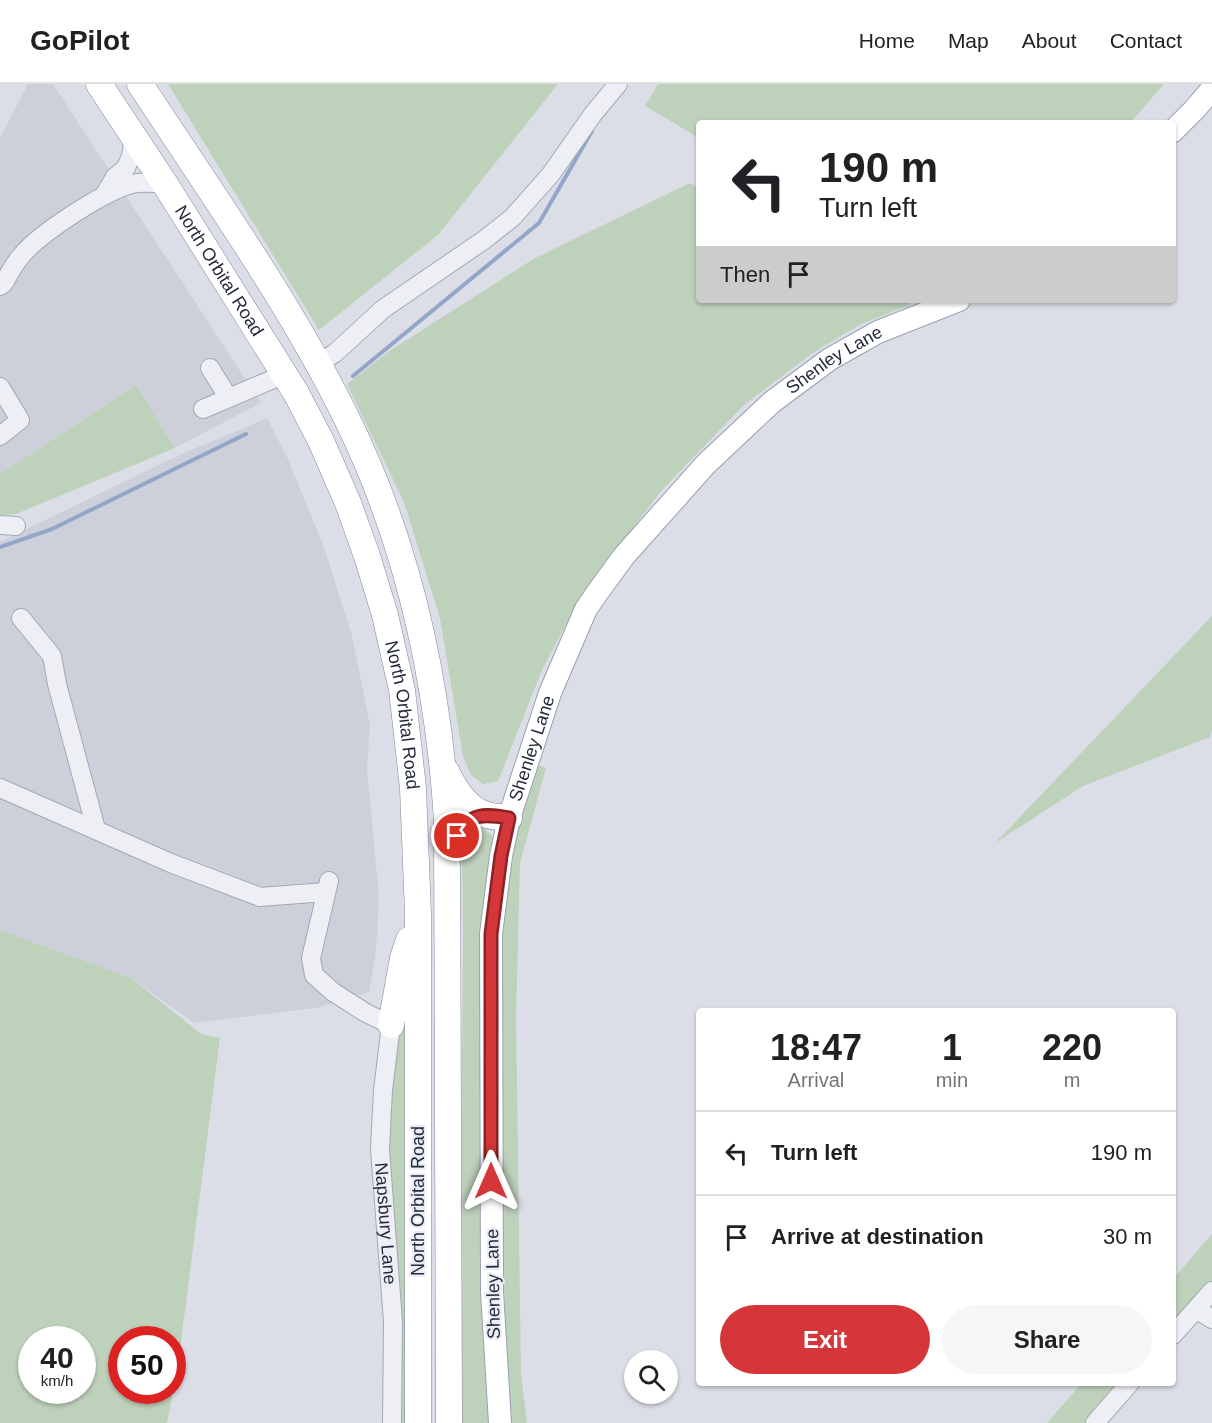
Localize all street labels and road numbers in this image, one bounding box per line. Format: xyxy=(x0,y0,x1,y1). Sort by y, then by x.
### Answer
street label: North Orbital Road xyxy=(171,202,268,340)
street label: Shenley Lane xyxy=(782,322,886,398)
street label: North Orbital Road xyxy=(381,639,423,790)
street label: Shenley Lane xyxy=(505,693,559,804)
street label: North Orbital Road xyxy=(408,1126,428,1276)
street label: Napsbury Lane xyxy=(371,1162,400,1285)
street label: Shenley Lane xyxy=(482,1229,504,1339)

